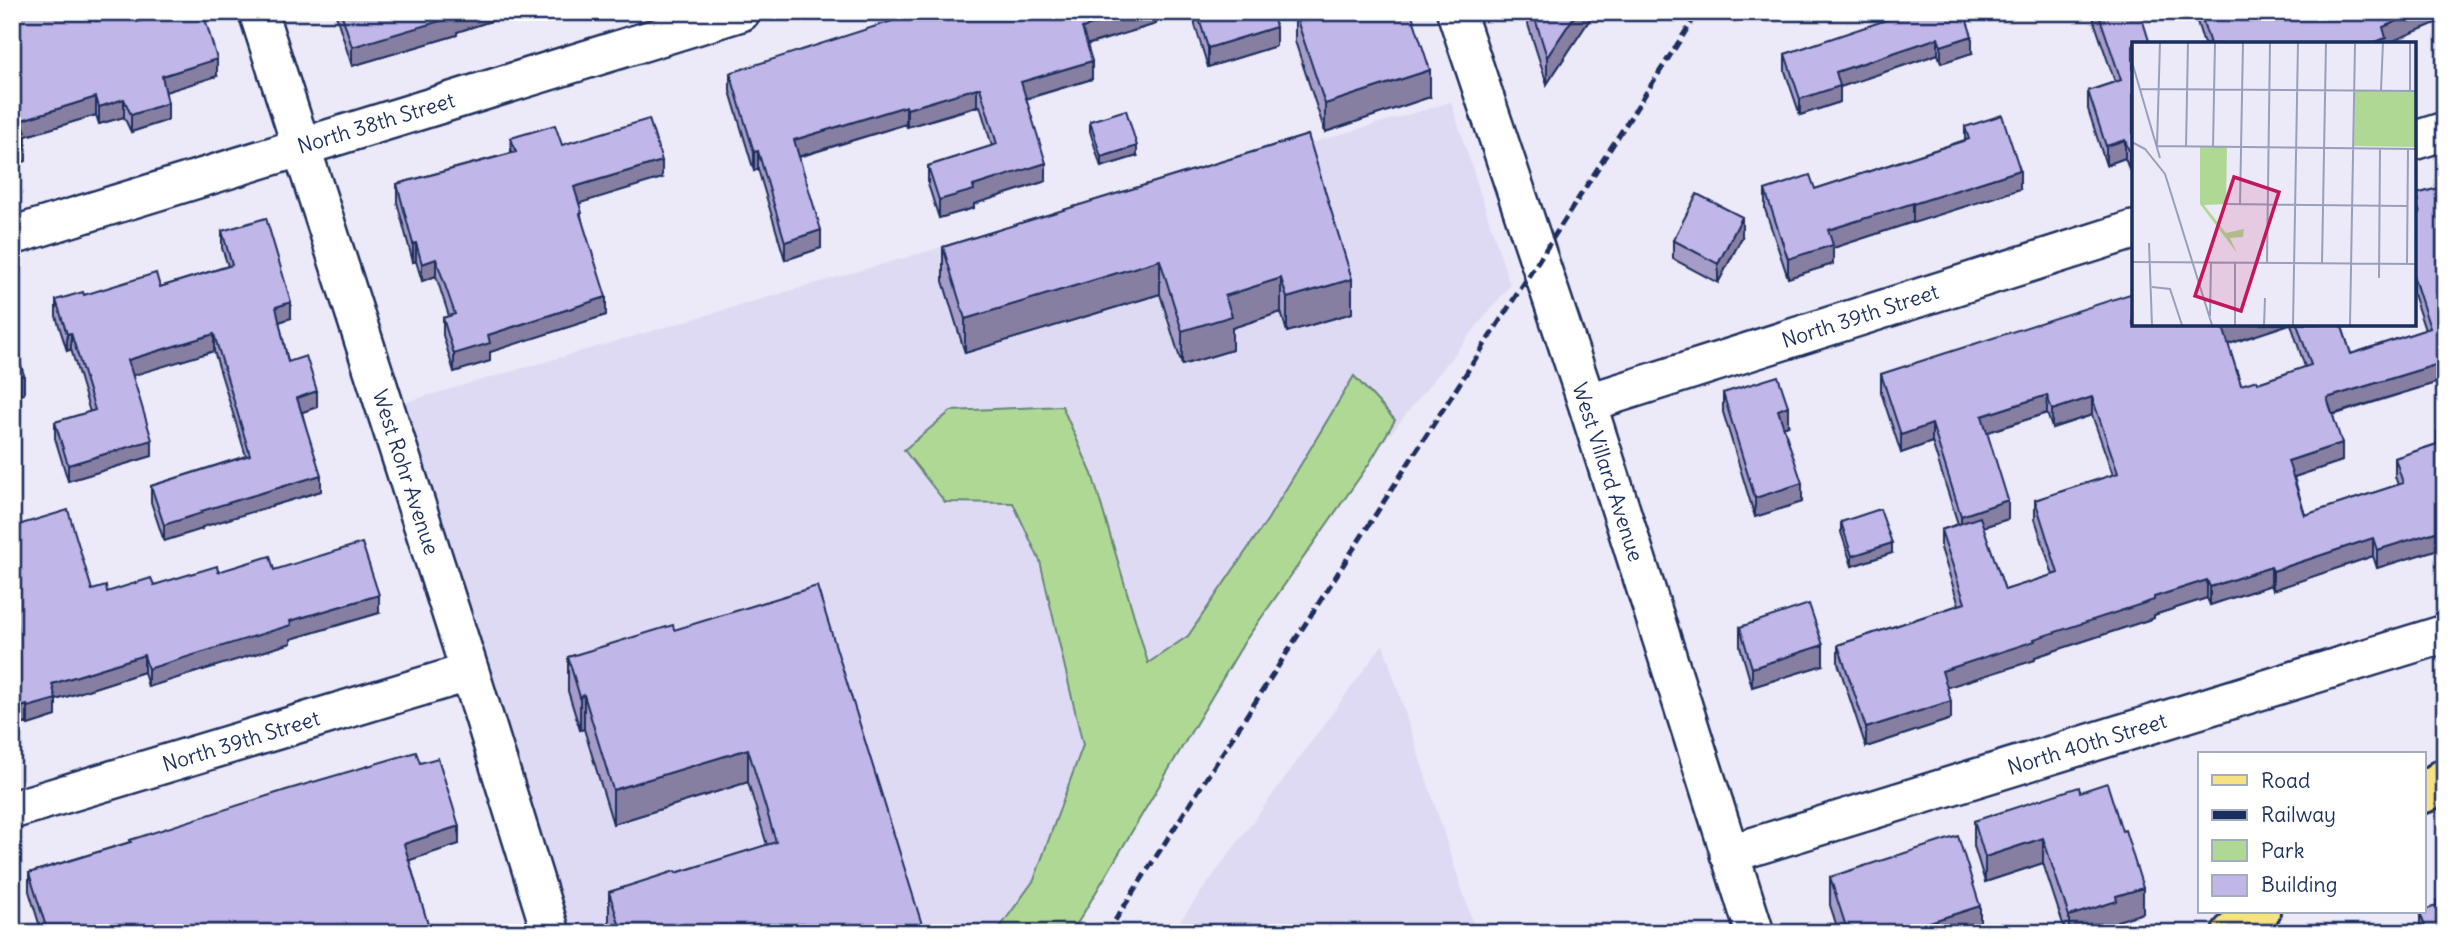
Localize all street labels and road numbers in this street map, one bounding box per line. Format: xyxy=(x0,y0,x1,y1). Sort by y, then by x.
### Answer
street label: North 38th Street xyxy=(294,86,458,160)
street label: North 39th Street xyxy=(1778,278,1942,354)
street label: West Villard Avenue xyxy=(1566,379,1650,565)
street label: West Rohr Avenue xyxy=(367,386,445,558)
street label: North 39th Street xyxy=(159,704,323,778)
street label: North 40th Street xyxy=(2004,707,2170,781)

